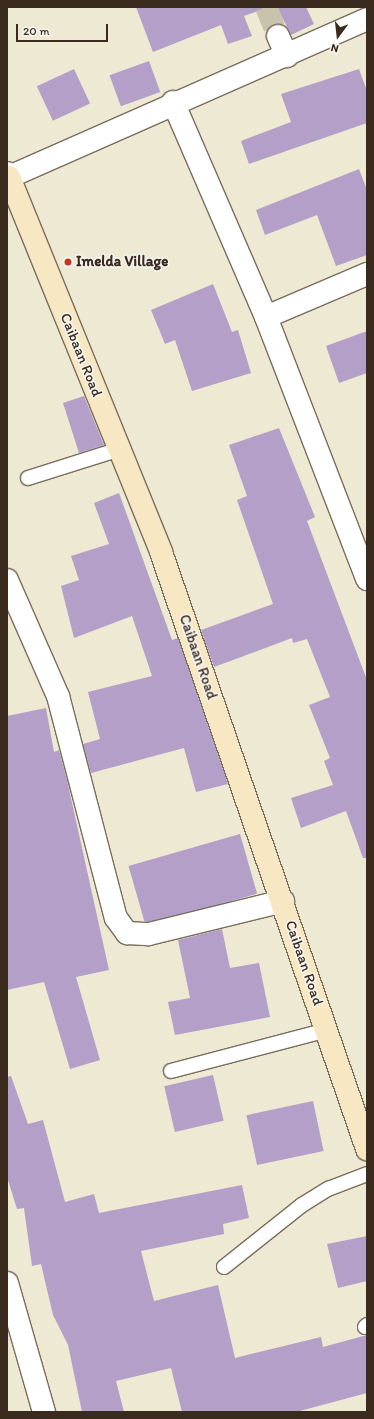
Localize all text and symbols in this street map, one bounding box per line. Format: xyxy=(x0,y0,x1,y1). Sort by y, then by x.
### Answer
scale bar xyxy=(18,16,110,42)
north arrow xyxy=(318,16,358,56)
text: 20 m xyxy=(23,24,50,38)
text: N xyxy=(329,41,340,55)
place label: Imelda Village xyxy=(76,253,168,271)
marker: Imelda Village xyxy=(63,257,73,267)
street label: Caibaan Road xyxy=(56,311,106,399)
street label: Caibaan Road xyxy=(175,612,221,702)
street label: Caibaan Road xyxy=(281,918,327,1008)

